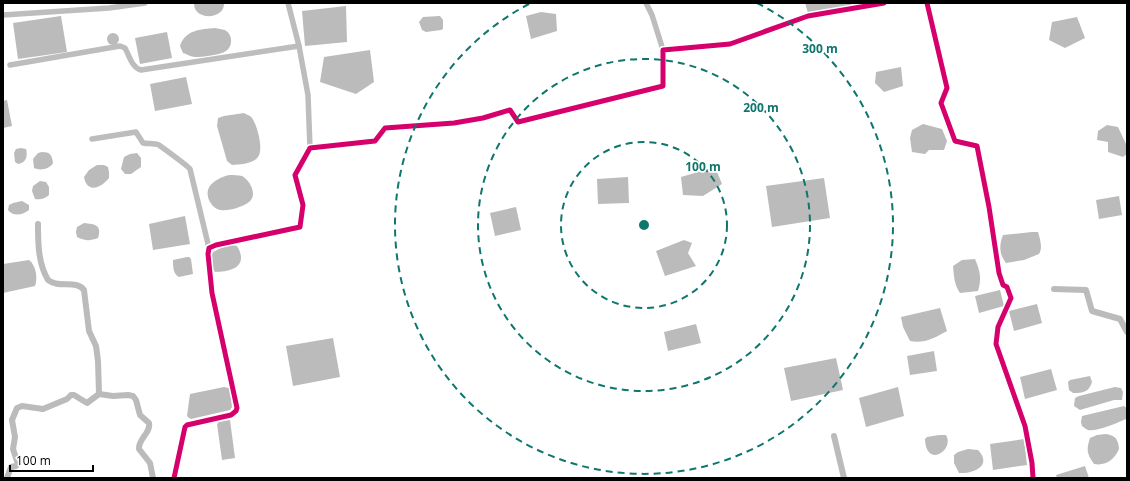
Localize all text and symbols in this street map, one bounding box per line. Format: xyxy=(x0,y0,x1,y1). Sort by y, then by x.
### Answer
text: 300 m xyxy=(802,40,838,57)
text: 200 m xyxy=(743,99,779,116)
text: 100 m xyxy=(685,158,721,175)
centre of rings xyxy=(637,218,651,232)
scale bar xyxy=(10,447,93,473)
text: 100 m xyxy=(16,452,51,469)

